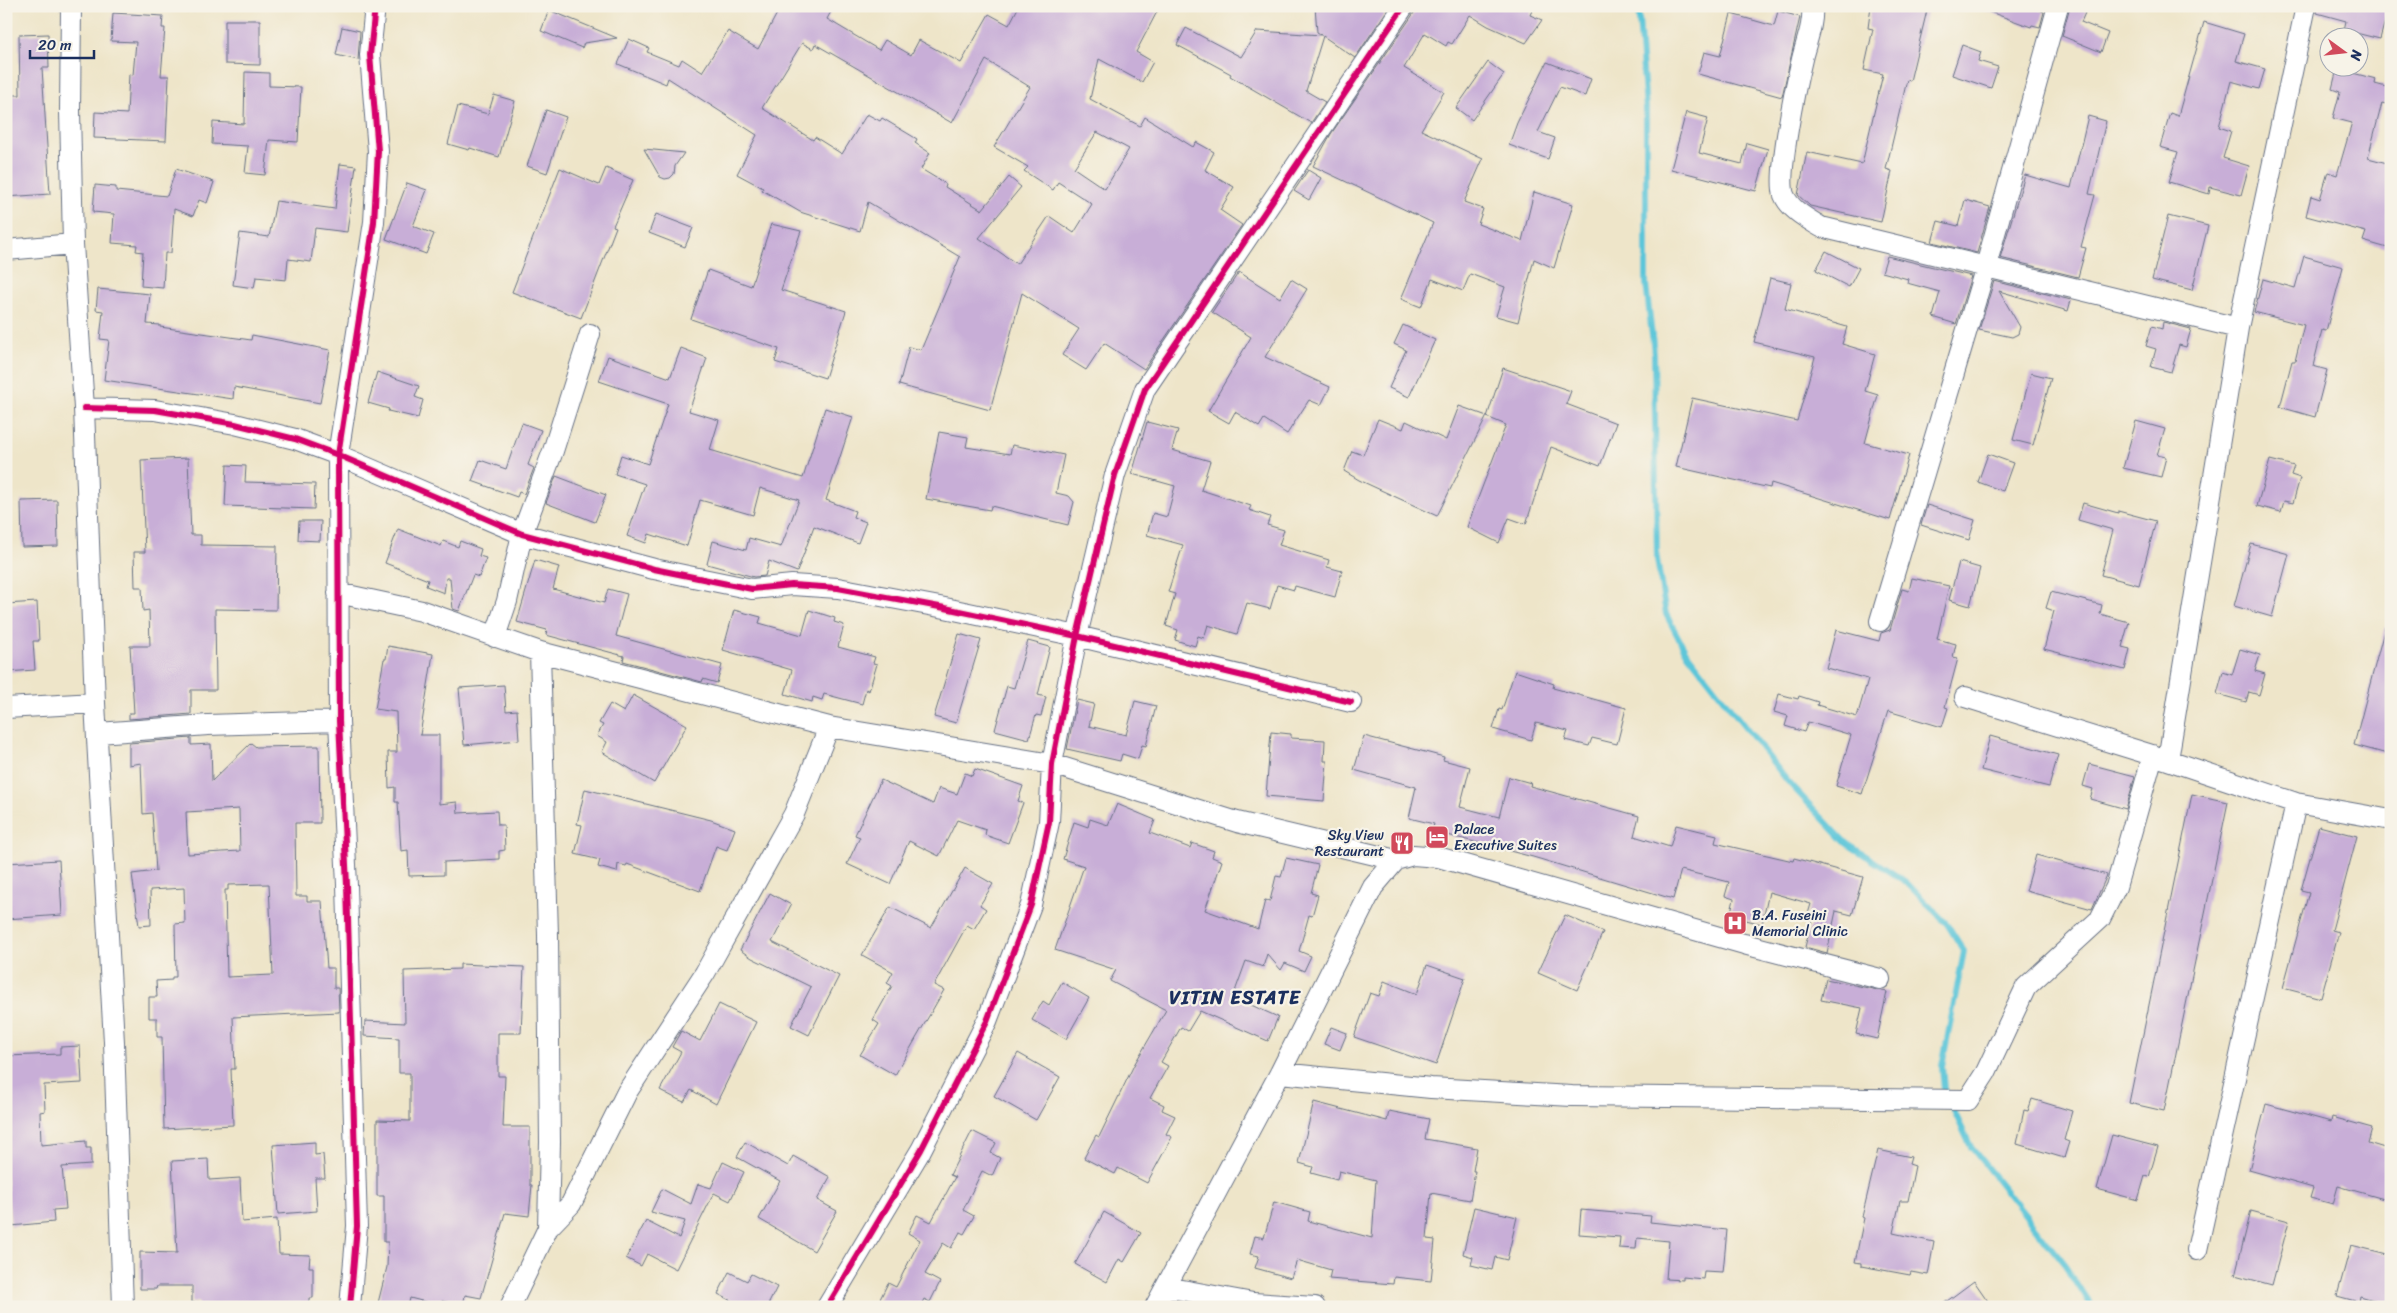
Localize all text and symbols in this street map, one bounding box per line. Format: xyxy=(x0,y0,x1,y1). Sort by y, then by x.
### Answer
scale bar xyxy=(30,28,94,60)
north arrow xyxy=(2320,28,2370,78)
text: 20 m xyxy=(38,32,72,58)
text: N xyxy=(2343,46,2370,63)
place label: Palace Executive Suites xyxy=(1454,817,1557,858)
place label: Sky View Restaurant xyxy=(1315,823,1384,864)
hotel icon: Palace Executive Suites xyxy=(1424,824,1450,850)
restaurant icon: Sky View Restaurant xyxy=(1389,830,1415,856)
place label: B.A. Fuseini Memorial Clinic xyxy=(1752,903,1848,944)
hospital icon: B.A. Fuseini Memorial Clinic xyxy=(1722,910,1748,936)
district label: VITIN ESTATE xyxy=(1169,981,1301,1014)

